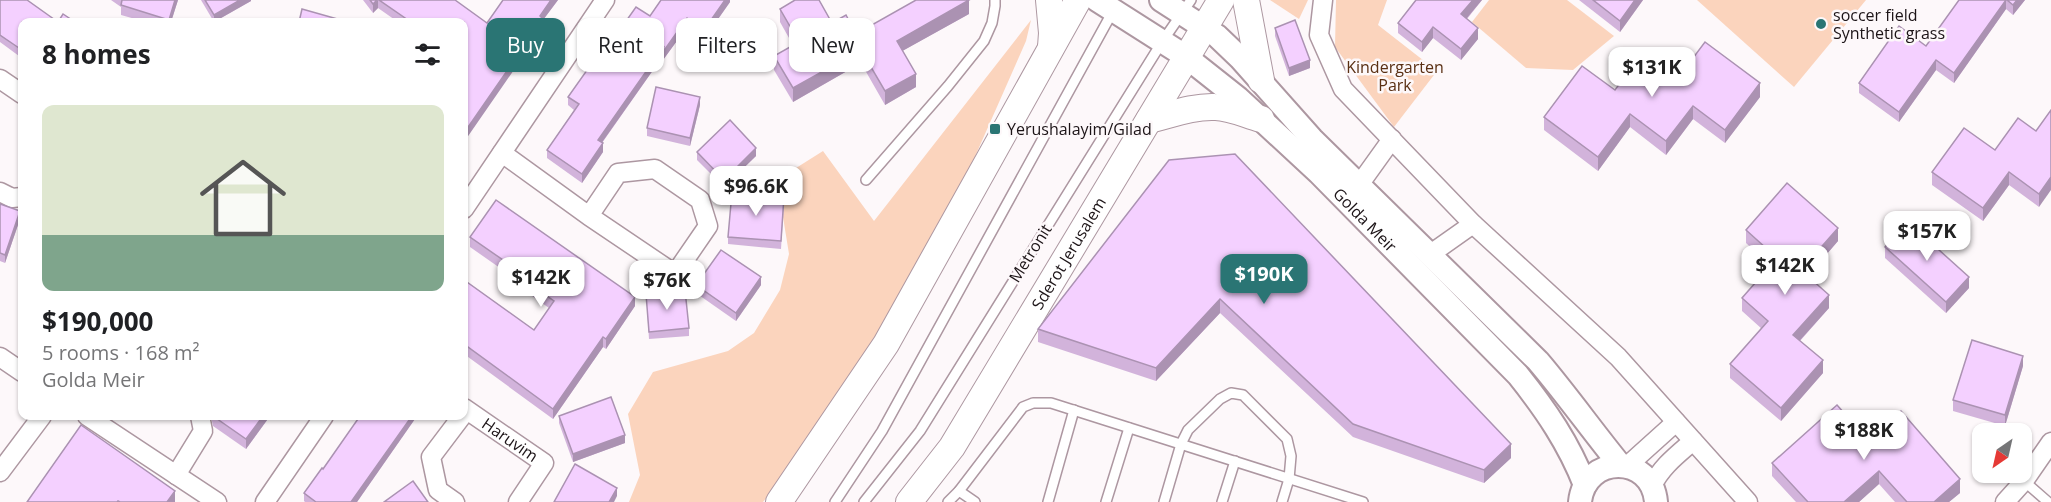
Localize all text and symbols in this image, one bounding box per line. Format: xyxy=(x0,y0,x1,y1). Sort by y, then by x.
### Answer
place label: soccer field Synthetic grass xyxy=(1833,4,1945,44)
marker: soccer field Synthetic grass xyxy=(1814,17,1828,31)
chip: Buy xyxy=(486,18,565,72)
chip: Rent xyxy=(577,18,664,72)
chip: Filters xyxy=(676,18,777,72)
chip: New xyxy=(789,18,875,72)
text: 8 homes xyxy=(42,36,151,72)
icon: filters xyxy=(411,38,444,71)
pin: $131K xyxy=(1610,47,1694,98)
text: $131K xyxy=(1622,53,1682,80)
park label: Kindergarten Park xyxy=(1346,56,1444,96)
place label: Yerushalayim/Gilad xyxy=(1007,118,1152,140)
marker: Yerushalayim/Gilad xyxy=(988,122,1002,136)
icon: home xyxy=(189,144,297,252)
pin: $96.6K xyxy=(707,166,805,217)
text: $96.6K xyxy=(724,172,788,199)
street label: Golda Meir xyxy=(1328,183,1402,257)
street label: Sderot Jerusalem xyxy=(1026,193,1111,314)
pin: $157K xyxy=(1885,211,1969,262)
text: $157K xyxy=(1897,217,1957,244)
street label: Metronit xyxy=(1004,219,1057,286)
pin: $142K xyxy=(1743,245,1827,296)
text: $142K xyxy=(1755,251,1815,278)
pin: $190K xyxy=(1222,254,1306,305)
pin: $142K xyxy=(499,257,583,308)
pin: $76K xyxy=(631,260,703,311)
text: $190K xyxy=(1234,260,1294,287)
text: $142K xyxy=(511,263,571,290)
text: $76K xyxy=(643,266,691,293)
text: $190,000 xyxy=(42,303,153,339)
text: 5 rooms · 168 m² xyxy=(42,339,200,366)
text: Golda Meir xyxy=(42,366,145,393)
pin: $188K xyxy=(1822,410,1906,461)
street label: Haruvim xyxy=(478,413,543,467)
text: $188K xyxy=(1834,416,1894,443)
north arrow xyxy=(1972,423,2032,483)
map controls xyxy=(1972,423,2032,483)

